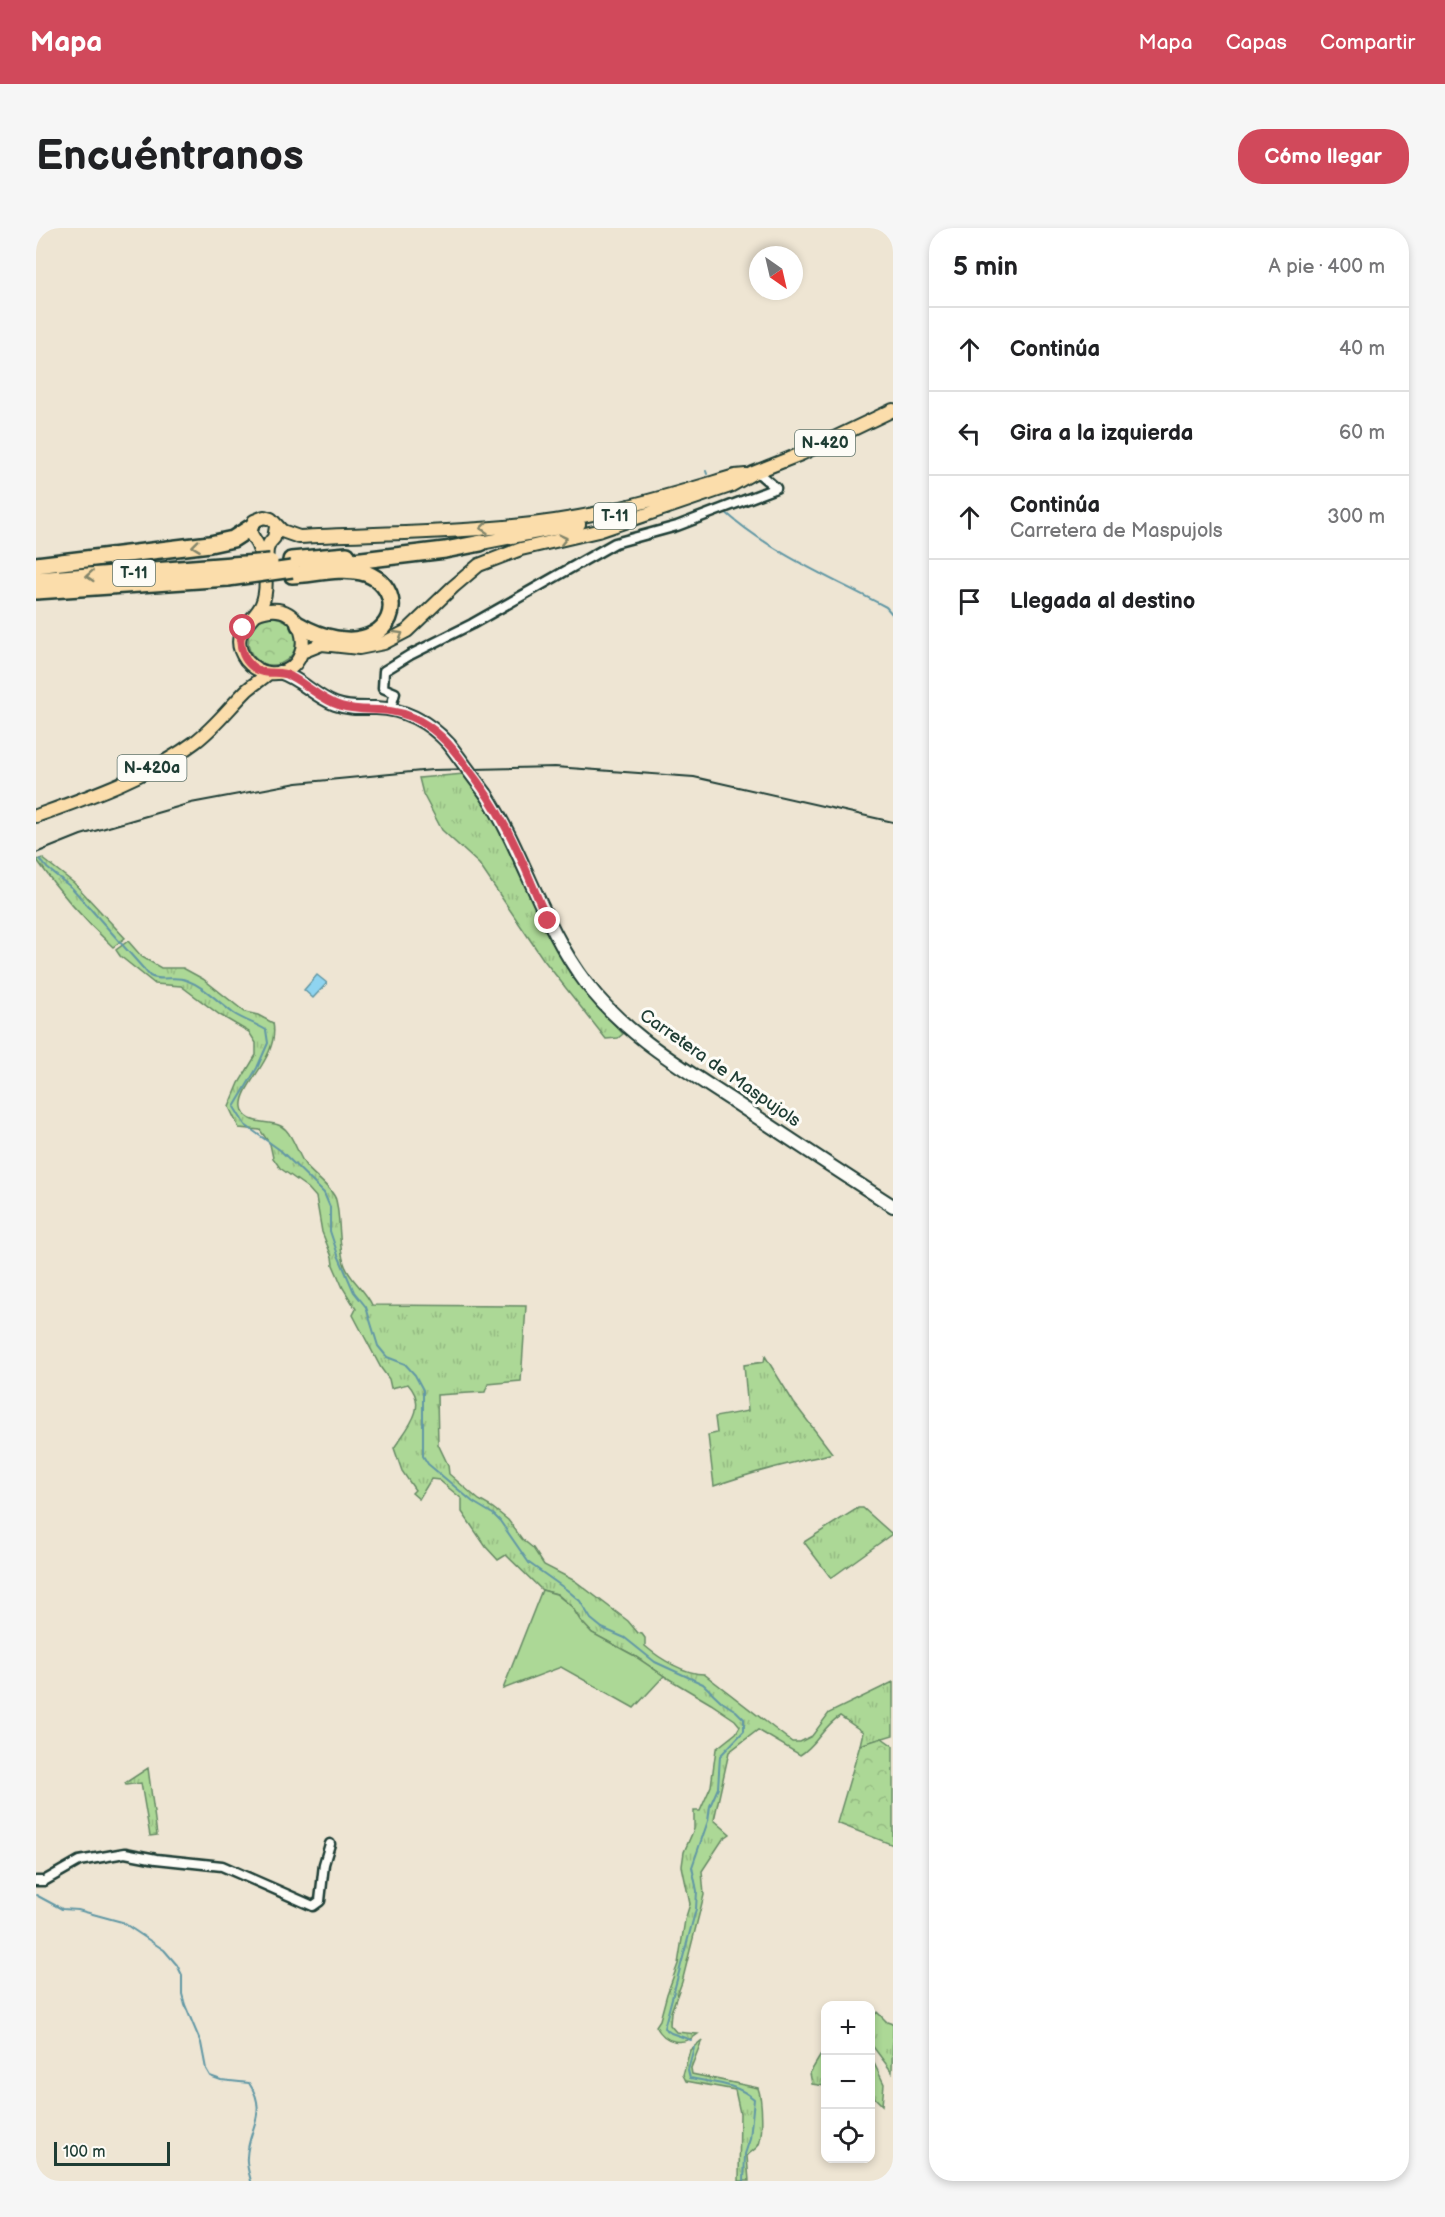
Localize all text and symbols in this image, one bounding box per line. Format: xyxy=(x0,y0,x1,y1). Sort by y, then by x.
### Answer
text: Mapa xyxy=(30,26,102,59)
text: Mapa xyxy=(1139,30,1193,55)
text: Capas xyxy=(1226,30,1287,55)
text: Compartir xyxy=(1320,30,1415,55)
button: Cómo llegar xyxy=(1238,129,1409,184)
text: Encuéntranos xyxy=(36,131,304,182)
north arrow xyxy=(749,246,803,300)
text: 5 min xyxy=(953,252,1018,283)
text: A pie · 400 m xyxy=(1269,255,1385,279)
icon: ahead xyxy=(953,333,986,366)
text: Continúa xyxy=(1010,336,1100,363)
text: 40 m xyxy=(1339,337,1385,361)
icon: left xyxy=(953,417,986,450)
text: Gira a la izquierda xyxy=(1010,420,1194,447)
text: 60 m xyxy=(1339,421,1385,445)
road number: N-420 xyxy=(795,430,855,456)
text: Continúa xyxy=(1010,492,1100,519)
icon: ahead xyxy=(953,501,986,534)
road number: T-11 xyxy=(594,503,636,529)
text: 300 m xyxy=(1327,505,1385,529)
text: Carretera de Maspujols xyxy=(1010,519,1223,543)
one-way arrow xyxy=(479,521,488,534)
one-way arrow xyxy=(558,534,568,547)
one-way arrow xyxy=(191,539,201,551)
road number: T-11 xyxy=(113,560,155,586)
one-way arrow xyxy=(86,569,95,582)
icon: arrive xyxy=(953,585,986,618)
text: Llegada al destino xyxy=(1010,588,1195,615)
route start xyxy=(229,614,255,640)
one-way arrow xyxy=(392,631,403,643)
road number: N-420a xyxy=(118,755,186,781)
route end xyxy=(534,907,560,933)
street label: Carretera de Maspujols xyxy=(636,1005,804,1132)
map controls xyxy=(821,2001,875,2163)
button: + xyxy=(821,2001,875,2055)
button: − xyxy=(821,2055,875,2109)
button: locate xyxy=(821,2109,875,2163)
scale bar xyxy=(54,2139,170,2166)
text: 100 m xyxy=(63,2143,106,2162)

